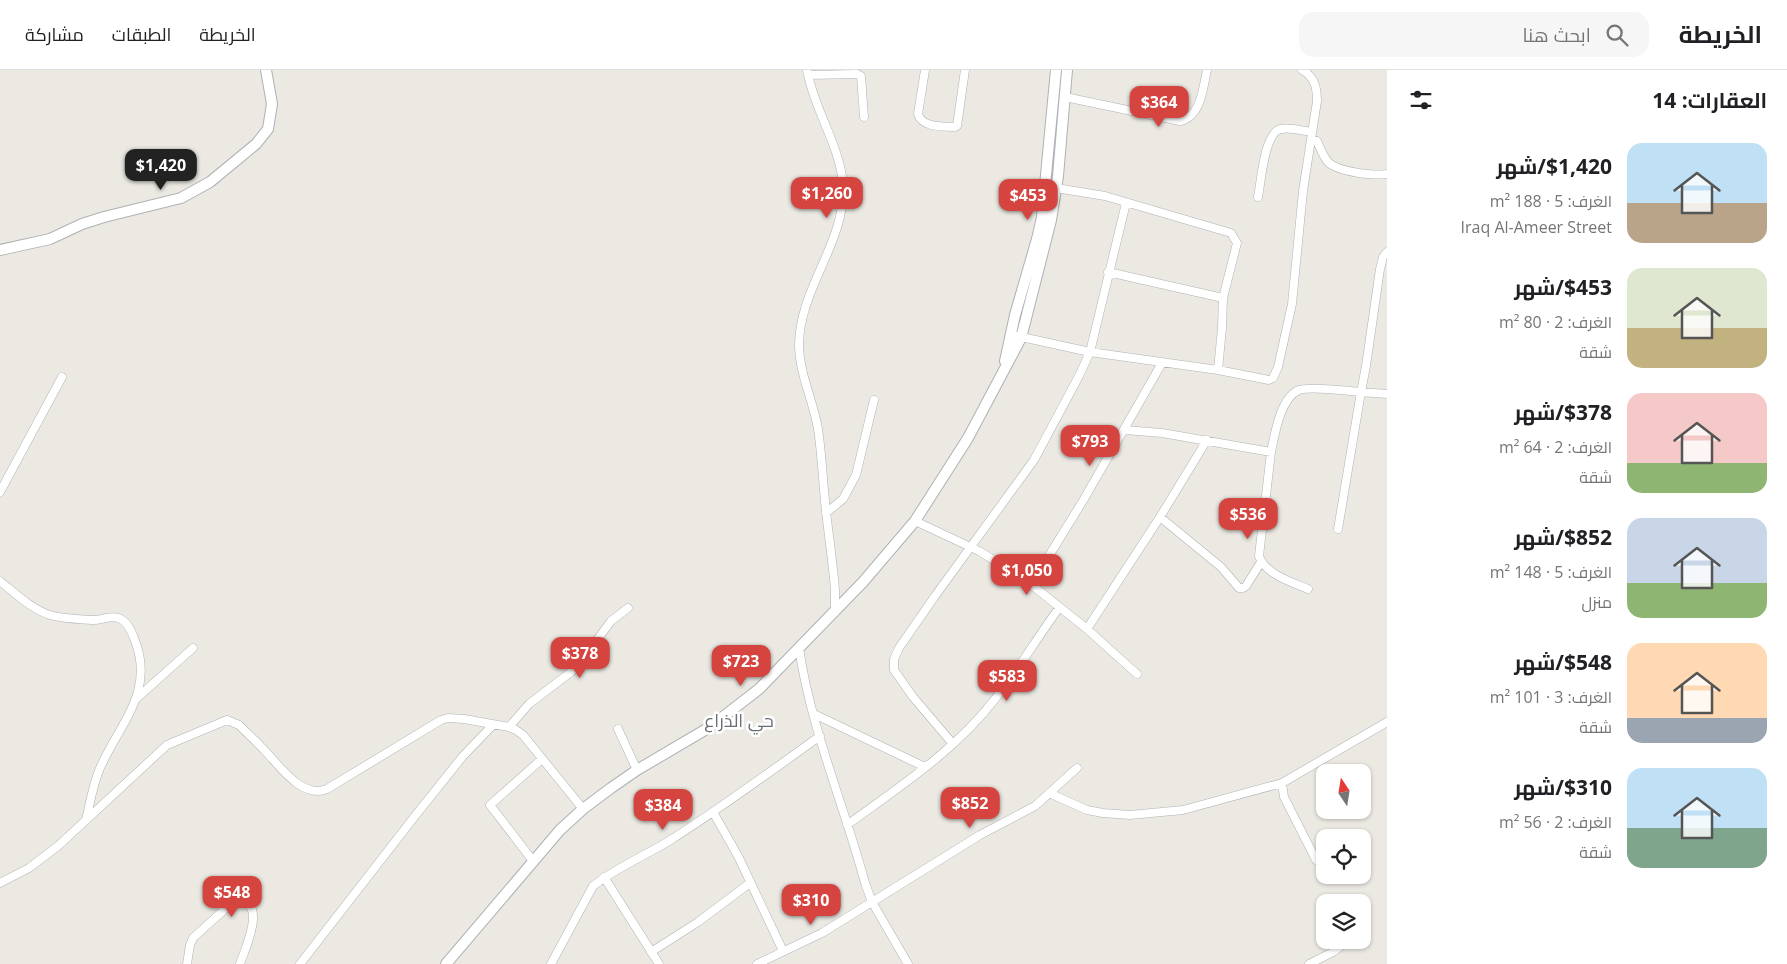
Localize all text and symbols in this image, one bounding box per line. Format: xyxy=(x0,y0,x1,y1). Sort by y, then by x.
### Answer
search box xyxy=(1299,12,1649,57)
text: الخريطة xyxy=(1679,17,1762,50)
icon: search xyxy=(1603,21,1631,49)
text: مشاركة xyxy=(25,22,84,46)
text: الطبقات xyxy=(112,22,171,46)
text: الخريطة xyxy=(199,22,256,46)
text: ابحث هنا xyxy=(1522,22,1591,48)
pin: $364 xyxy=(1129,85,1189,128)
icon: filters xyxy=(1407,86,1435,114)
text: العقارات: 14 xyxy=(1652,86,1767,114)
text: $364 xyxy=(1141,91,1177,113)
pin: $1,420 xyxy=(120,148,202,191)
text: $1,420/شهر xyxy=(1496,152,1612,180)
text: $1,420 xyxy=(136,154,186,176)
icon: home xyxy=(1667,163,1727,223)
pin: $1,260 xyxy=(786,176,868,219)
pin: $453 xyxy=(998,178,1058,221)
text: $1,260 xyxy=(802,182,852,204)
text: $453 xyxy=(1010,184,1046,206)
text: الغرف: 5 · 188 m² xyxy=(1490,190,1612,212)
text: Iraq Al-Ameer Street xyxy=(1461,216,1612,238)
text: $453/شهر xyxy=(1514,273,1612,301)
icon: home xyxy=(1667,288,1727,348)
text: الغرف: 2 · 80 m² xyxy=(1499,311,1612,333)
text: شقة xyxy=(1579,341,1612,363)
text: $378/شهر xyxy=(1514,398,1612,426)
icon: home xyxy=(1667,413,1727,473)
pin: $793 xyxy=(1060,424,1120,467)
text: $793 xyxy=(1072,430,1108,452)
text: الغرف: 2 · 64 m² xyxy=(1499,436,1612,458)
text: شقة xyxy=(1579,466,1612,488)
pin: $536 xyxy=(1218,498,1278,540)
text: $536 xyxy=(1230,503,1266,525)
text: $852/شهر xyxy=(1514,523,1612,551)
icon: home xyxy=(1667,538,1727,598)
pin: $1,050 xyxy=(986,554,1068,596)
text: $1,050 xyxy=(1002,559,1052,581)
text: الغرف: 5 · 148 m² xyxy=(1490,561,1612,583)
text: منزل xyxy=(1582,591,1612,613)
pin: $378 xyxy=(550,636,610,679)
text: $378 xyxy=(562,642,598,664)
pin: $723 xyxy=(711,644,771,687)
text: $548/شهر xyxy=(1514,648,1612,676)
text: $723 xyxy=(723,650,759,672)
pin: $583 xyxy=(977,660,1037,702)
icon: home xyxy=(1667,663,1727,723)
text: $583 xyxy=(989,665,1025,687)
text: الغرف: 3 · 101 m² xyxy=(1490,686,1612,708)
district label: حي الذراع xyxy=(704,708,774,735)
text: شقة xyxy=(1579,716,1612,738)
north arrow xyxy=(1316,764,1371,819)
map controls xyxy=(1316,764,1371,949)
text: $310/شهر xyxy=(1514,773,1612,801)
pin: $852 xyxy=(940,786,1000,829)
pin: $384 xyxy=(633,788,693,831)
icon: home xyxy=(1667,788,1727,848)
text: $852 xyxy=(952,792,988,814)
text: $384 xyxy=(645,794,681,816)
text: الغرف: 2 · 56 m² xyxy=(1499,811,1612,833)
button: locate xyxy=(1316,829,1371,884)
text: شقة xyxy=(1579,841,1612,863)
pin: $548 xyxy=(202,876,262,918)
text: $548 xyxy=(214,881,250,903)
pin: $310 xyxy=(781,884,841,926)
text: $310 xyxy=(793,889,829,911)
button: layers xyxy=(1316,894,1371,949)

